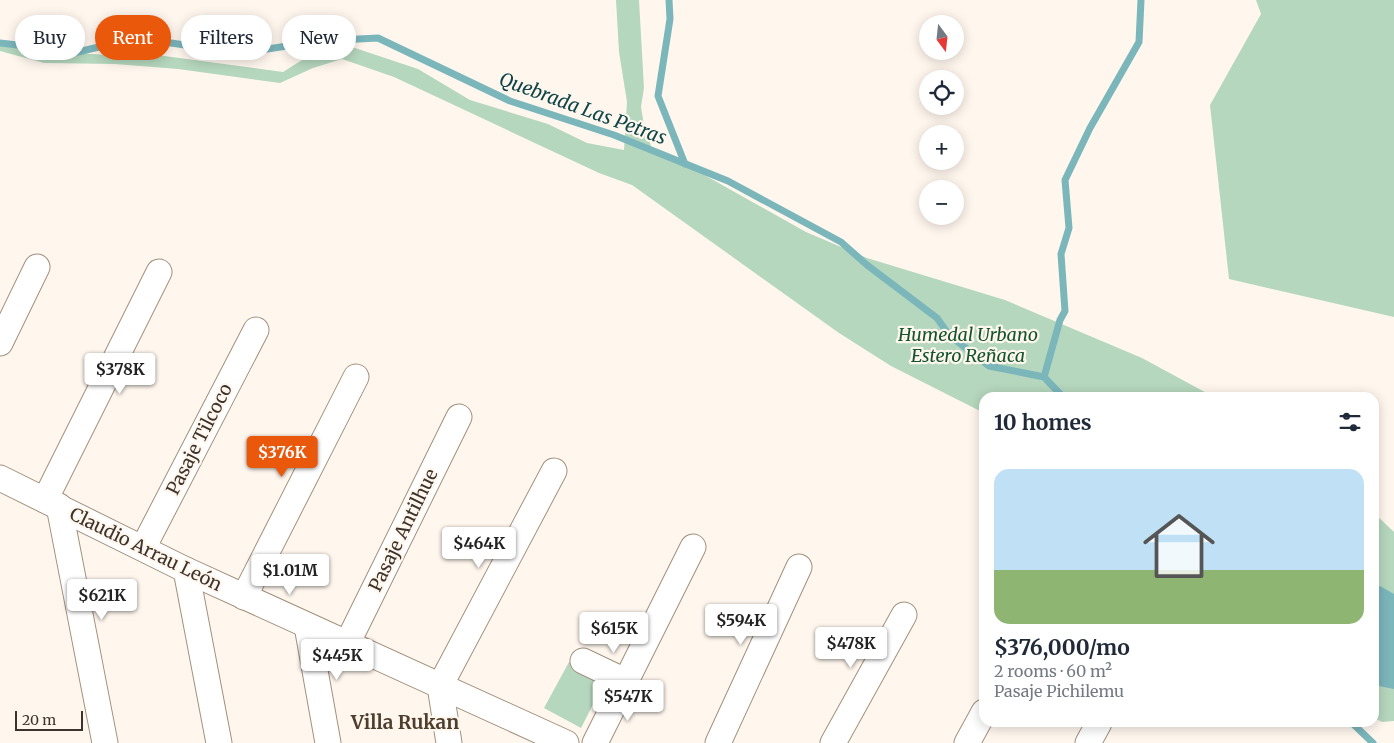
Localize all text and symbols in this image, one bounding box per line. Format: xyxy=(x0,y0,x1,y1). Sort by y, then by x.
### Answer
chip: Buy xyxy=(15,15,85,60)
chip: Rent xyxy=(95,15,171,60)
chip: Filters xyxy=(181,15,272,60)
chip: New xyxy=(282,15,356,60)
north arrow xyxy=(919,15,964,60)
map controls xyxy=(919,15,964,225)
water label: Quebrada Las Petras xyxy=(496,67,670,149)
button: locate xyxy=(919,70,964,115)
button: + xyxy=(919,125,964,170)
button: − xyxy=(919,180,964,225)
park label: Humedal Urbano Estero Reñaca xyxy=(897,323,1038,367)
pin: $378K xyxy=(85,352,155,395)
text: $378K xyxy=(95,359,145,379)
street label: Pasaje Tilcoco xyxy=(161,379,237,499)
icon: filters xyxy=(1336,408,1364,436)
text: 10 homes xyxy=(994,409,1092,436)
pin: $376K xyxy=(247,436,317,478)
text: $376K xyxy=(258,442,306,462)
street label: Pasaje Antilhue xyxy=(363,465,443,595)
icon: home xyxy=(1134,501,1224,591)
street label: Claudio Arrau León xyxy=(66,502,226,596)
pin: $464K xyxy=(444,526,514,569)
text: $464K xyxy=(453,533,505,553)
pin: $1.01M xyxy=(249,554,331,596)
text: $1.01M xyxy=(262,560,318,580)
pin: $621K xyxy=(67,578,137,621)
text: $621K xyxy=(78,585,126,605)
pin: $594K xyxy=(706,604,776,646)
text: $594K xyxy=(716,610,766,630)
pin: $615K xyxy=(579,612,649,654)
text: $615K xyxy=(590,618,638,638)
pin: $478K xyxy=(816,626,886,669)
text: $478K xyxy=(826,633,876,653)
text: $376,000/mo xyxy=(994,634,1130,661)
pin: $445K xyxy=(302,638,372,681)
text: $445K xyxy=(312,645,362,665)
text: 2 rooms · 60 m² xyxy=(994,661,1112,681)
pin: $547K xyxy=(593,680,663,722)
text: Pasaje Pichilemu xyxy=(994,681,1124,701)
text: $547K xyxy=(604,686,652,706)
scale bar xyxy=(15,708,82,731)
district label: Villa Rukan xyxy=(350,710,459,734)
text: 20 m xyxy=(22,711,56,729)

